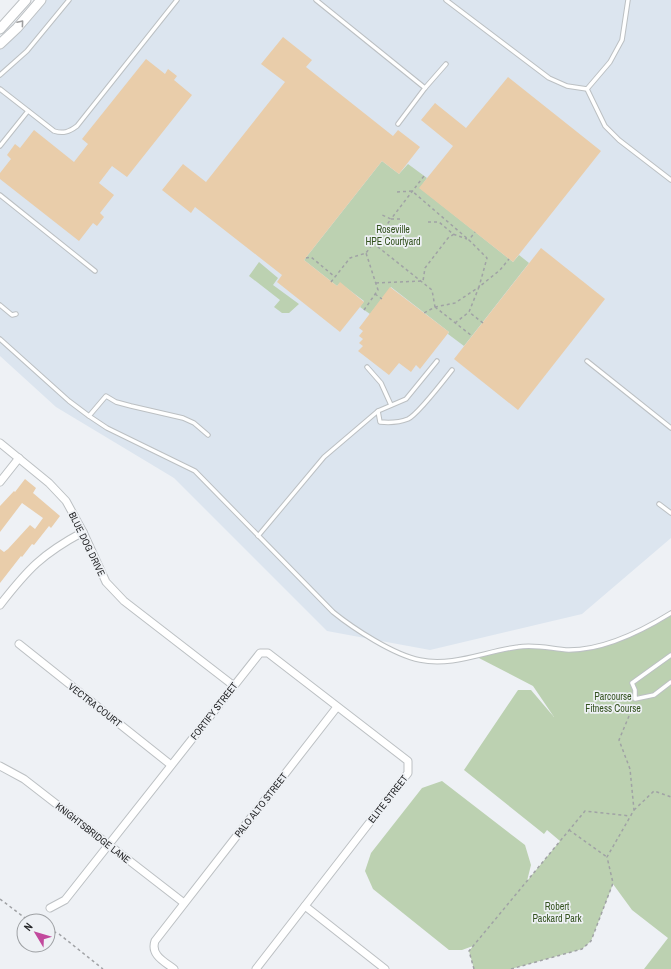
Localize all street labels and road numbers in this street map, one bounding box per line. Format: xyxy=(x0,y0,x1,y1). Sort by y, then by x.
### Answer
street label: BLUE DOG DRIVE xyxy=(66,510,108,578)
street label: VECTRA COURT xyxy=(66,680,124,730)
street label: FORTIFY STREET xyxy=(188,680,240,742)
street label: PALO ALTO STREET xyxy=(232,770,290,840)
street label: ELITE STREET xyxy=(365,772,411,826)
street label: KNIGHTSBRIDGE LANE xyxy=(53,800,133,866)

